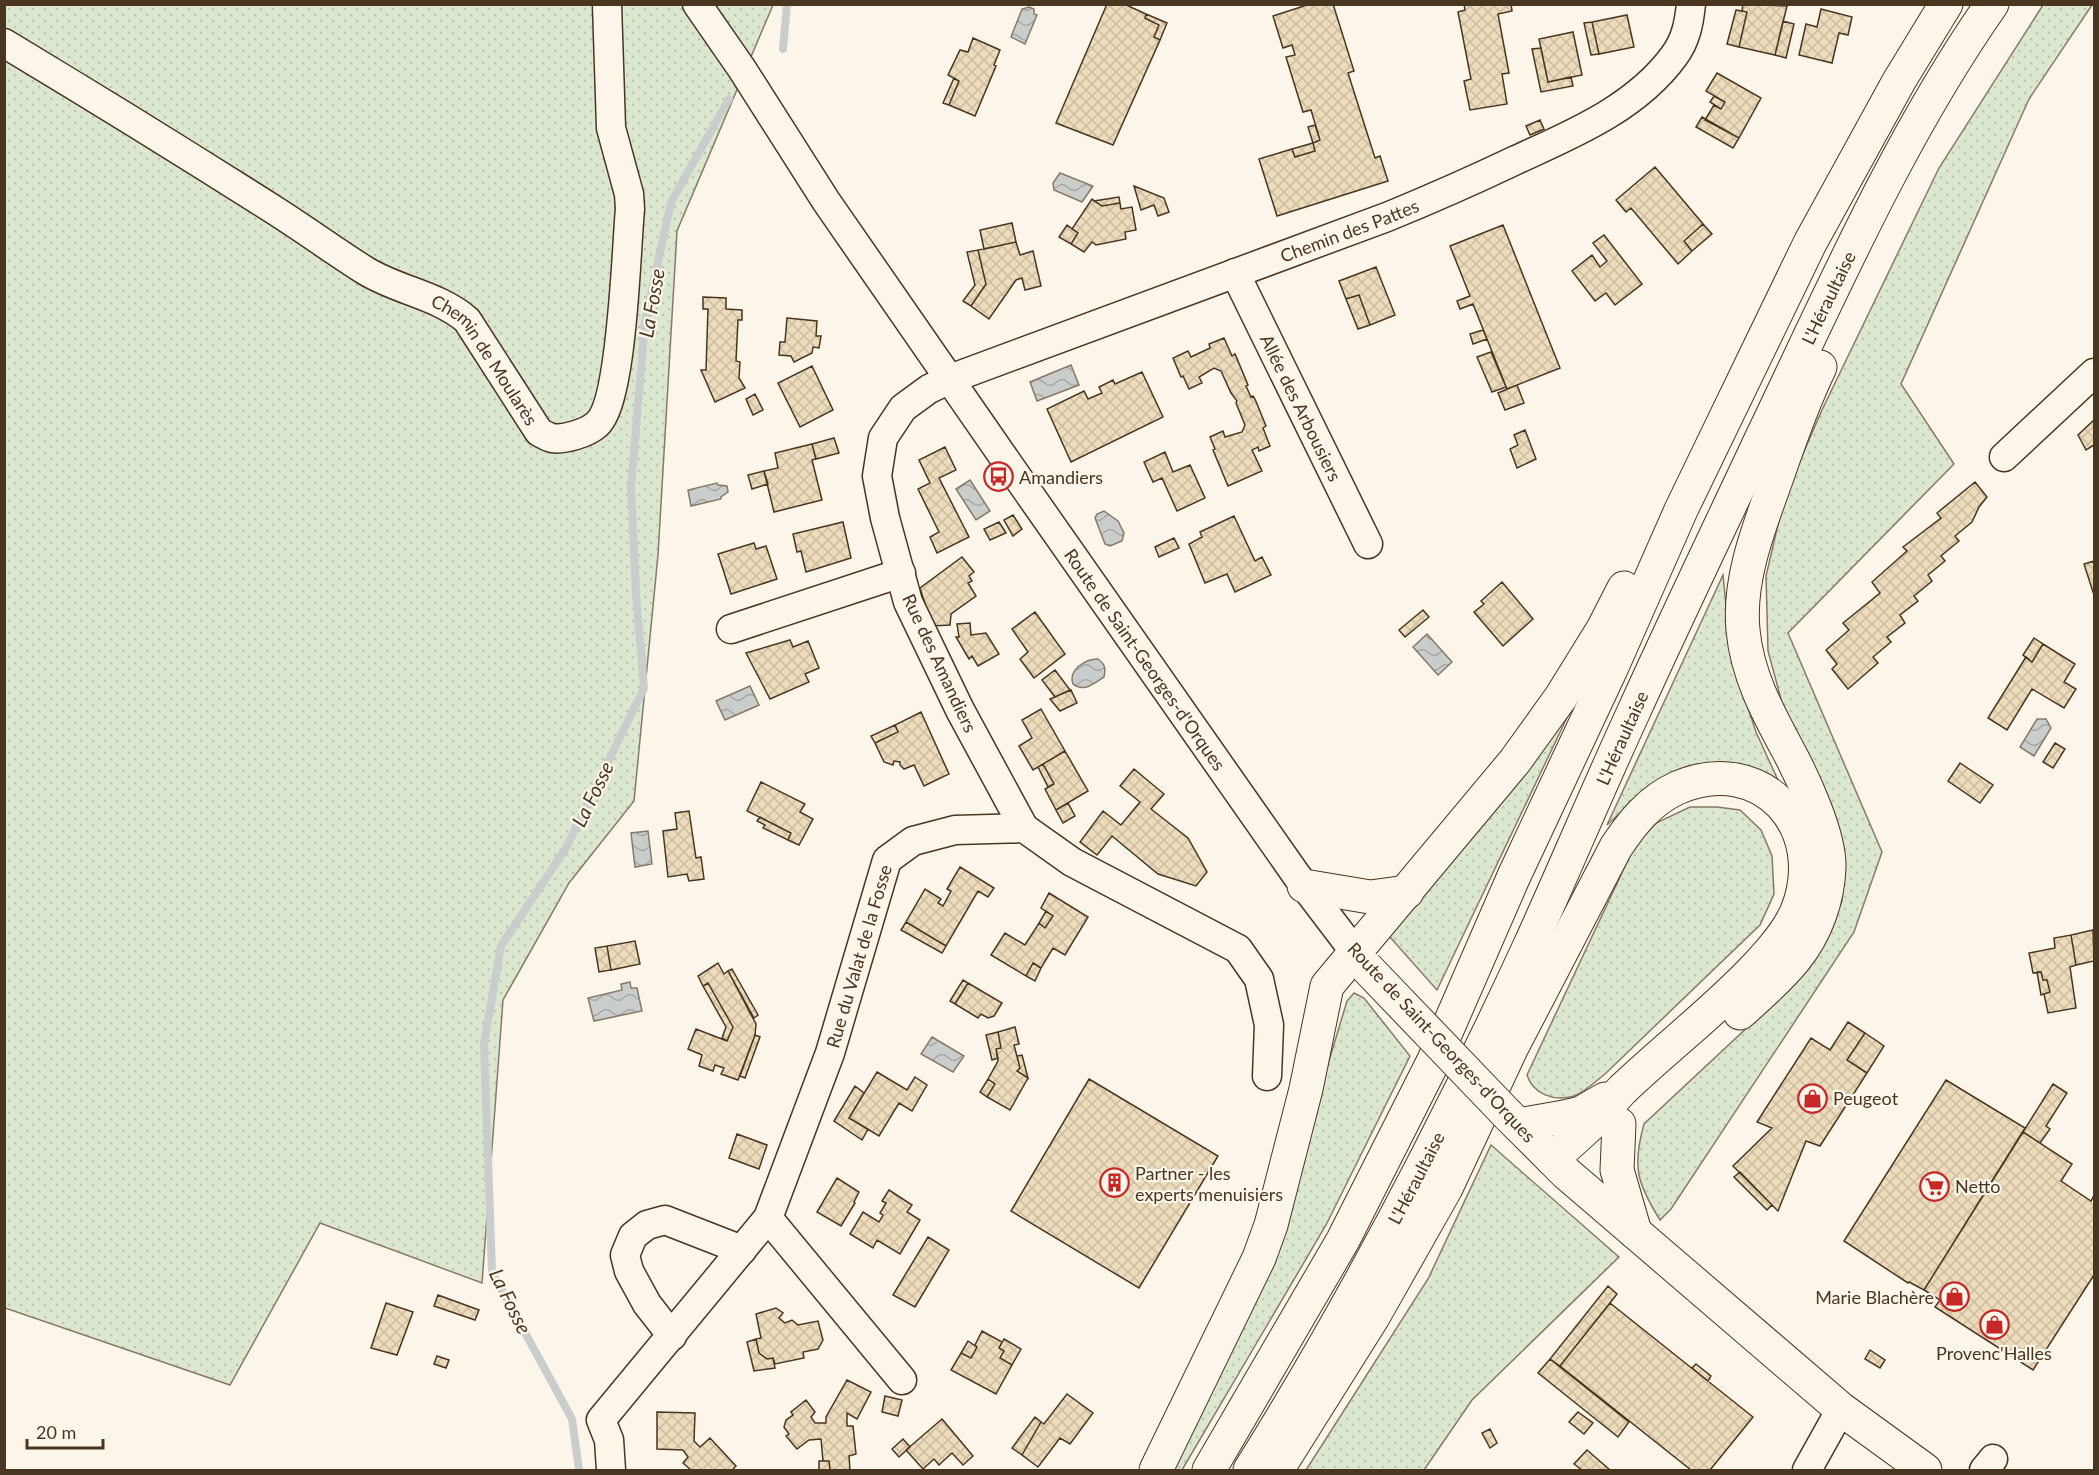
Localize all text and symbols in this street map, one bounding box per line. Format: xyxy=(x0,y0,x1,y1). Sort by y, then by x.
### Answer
street label: Chemin des Pattes xyxy=(1277,194,1422,267)
street label: L'Héraultaise xyxy=(1796,248,1860,348)
water label: La Fosse xyxy=(633,267,669,339)
street label: Chemin de Moularès xyxy=(428,289,543,430)
street label: Allée des Arbousiers xyxy=(1256,331,1346,485)
bus stop icon: Amandiers xyxy=(982,461,1014,493)
place label: Amandiers xyxy=(1019,466,1103,488)
street label: Route de Saint-Georges-d'Orques xyxy=(1060,544,1231,775)
street label: Rue des Amandiers xyxy=(898,590,982,736)
street label: L'Héraultaise xyxy=(1591,687,1653,788)
water label: La Fosse xyxy=(566,757,618,831)
street label: Rue du Valat de la Fosse xyxy=(821,862,896,1050)
street label: Route de Saint-Georges-d'Orques xyxy=(1343,937,1541,1147)
shop icon: Peugeot xyxy=(1796,1082,1828,1114)
place label: Peugeot xyxy=(1833,1087,1899,1109)
street label: L'Héraultaise xyxy=(1383,1128,1449,1228)
place label: Partner - les experts menuisiers xyxy=(1135,1162,1283,1205)
building icon: Partner - les experts menuisiers xyxy=(1098,1167,1130,1199)
supermarket icon: Netto xyxy=(1918,1170,1950,1202)
place label: Netto xyxy=(1955,1175,2000,1197)
water label: La Fosse xyxy=(485,1264,537,1338)
shop icon: Marie Blachère xyxy=(1939,1281,1971,1313)
place label: Marie Blachère xyxy=(1815,1286,1934,1308)
shop icon: Provenc'Halles xyxy=(1978,1308,2010,1340)
place label: Provenc'Halles xyxy=(1936,1342,2052,1364)
scale bar xyxy=(27,1412,104,1450)
text: 20 m xyxy=(36,1421,76,1443)

